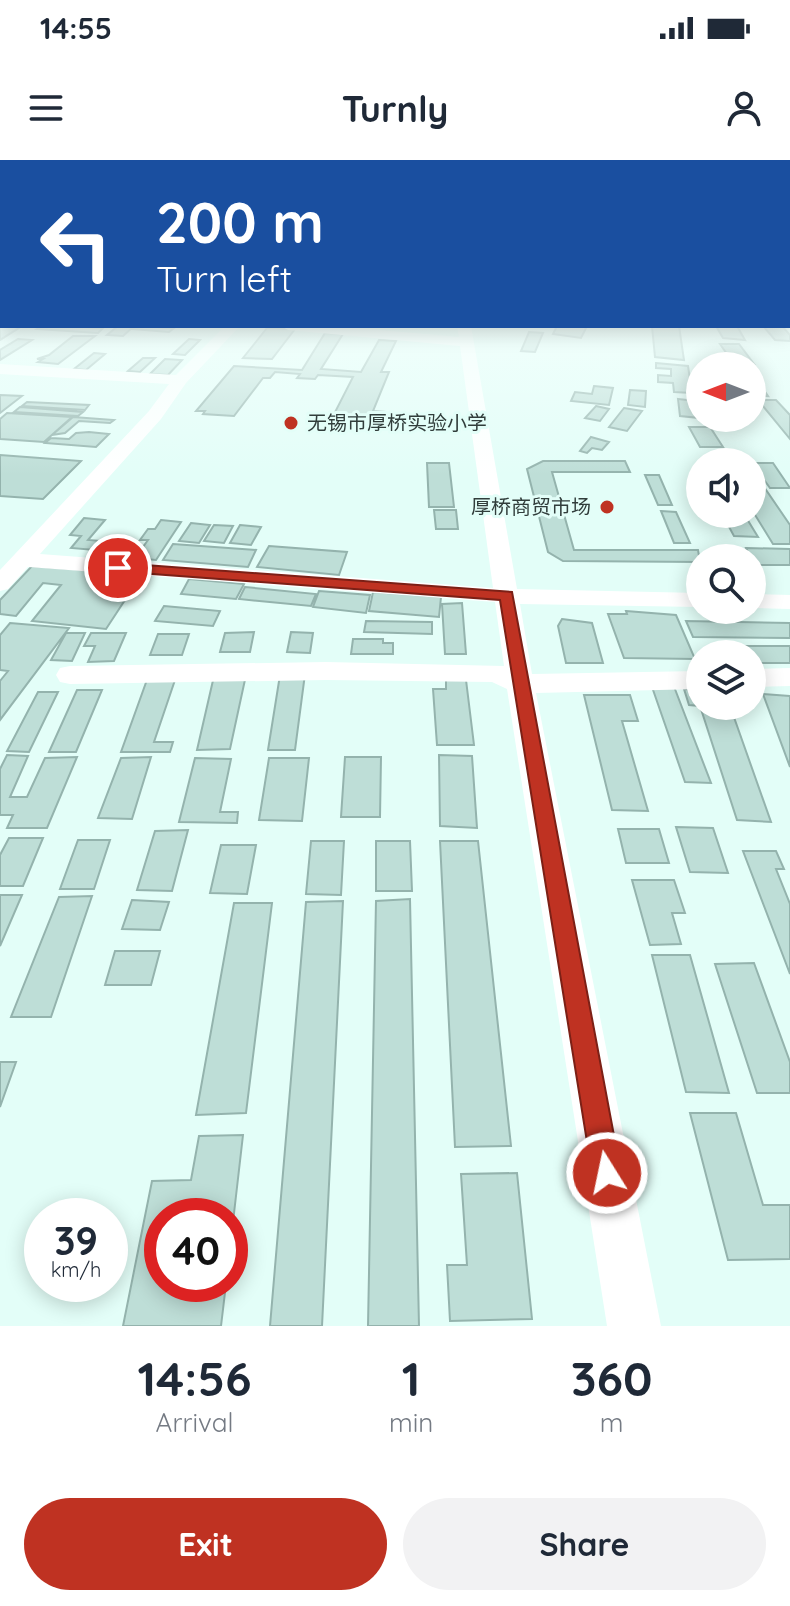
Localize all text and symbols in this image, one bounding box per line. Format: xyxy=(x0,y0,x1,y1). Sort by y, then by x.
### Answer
text: 14:55 xyxy=(40,9,112,47)
icon: menu xyxy=(24,86,68,130)
text: Turnly xyxy=(342,86,448,131)
icon: person xyxy=(722,86,766,130)
text: 200 m xyxy=(156,187,324,257)
icon: left xyxy=(24,192,128,296)
text: Turn left xyxy=(156,256,292,301)
north arrow xyxy=(686,352,766,432)
map controls xyxy=(686,352,766,720)
place label: 无锡市厚桥实验小学 xyxy=(307,410,487,435)
marker: 无锡市厚桥实验小学 xyxy=(282,414,300,432)
button: sound xyxy=(686,448,766,528)
place label: 厚桥商贸市场 xyxy=(471,494,591,519)
marker: 厚桥商贸市场 xyxy=(598,498,616,516)
pin xyxy=(84,534,152,602)
button: search xyxy=(686,544,766,624)
icon: arrive xyxy=(96,546,140,590)
button: layers xyxy=(686,640,766,720)
position arrow xyxy=(565,1131,649,1215)
speed limit sign: 40 xyxy=(144,1198,248,1302)
text: 39 xyxy=(54,1215,98,1265)
text: km/h xyxy=(51,1257,101,1282)
text: 14:56 xyxy=(137,1348,252,1408)
text: 1 xyxy=(402,1348,421,1408)
text: 360 xyxy=(571,1348,653,1408)
text: Arrival xyxy=(156,1406,233,1439)
text: min xyxy=(389,1406,433,1439)
text: m xyxy=(600,1406,624,1439)
button: Exit xyxy=(24,1498,387,1590)
button: Share xyxy=(403,1498,766,1590)

